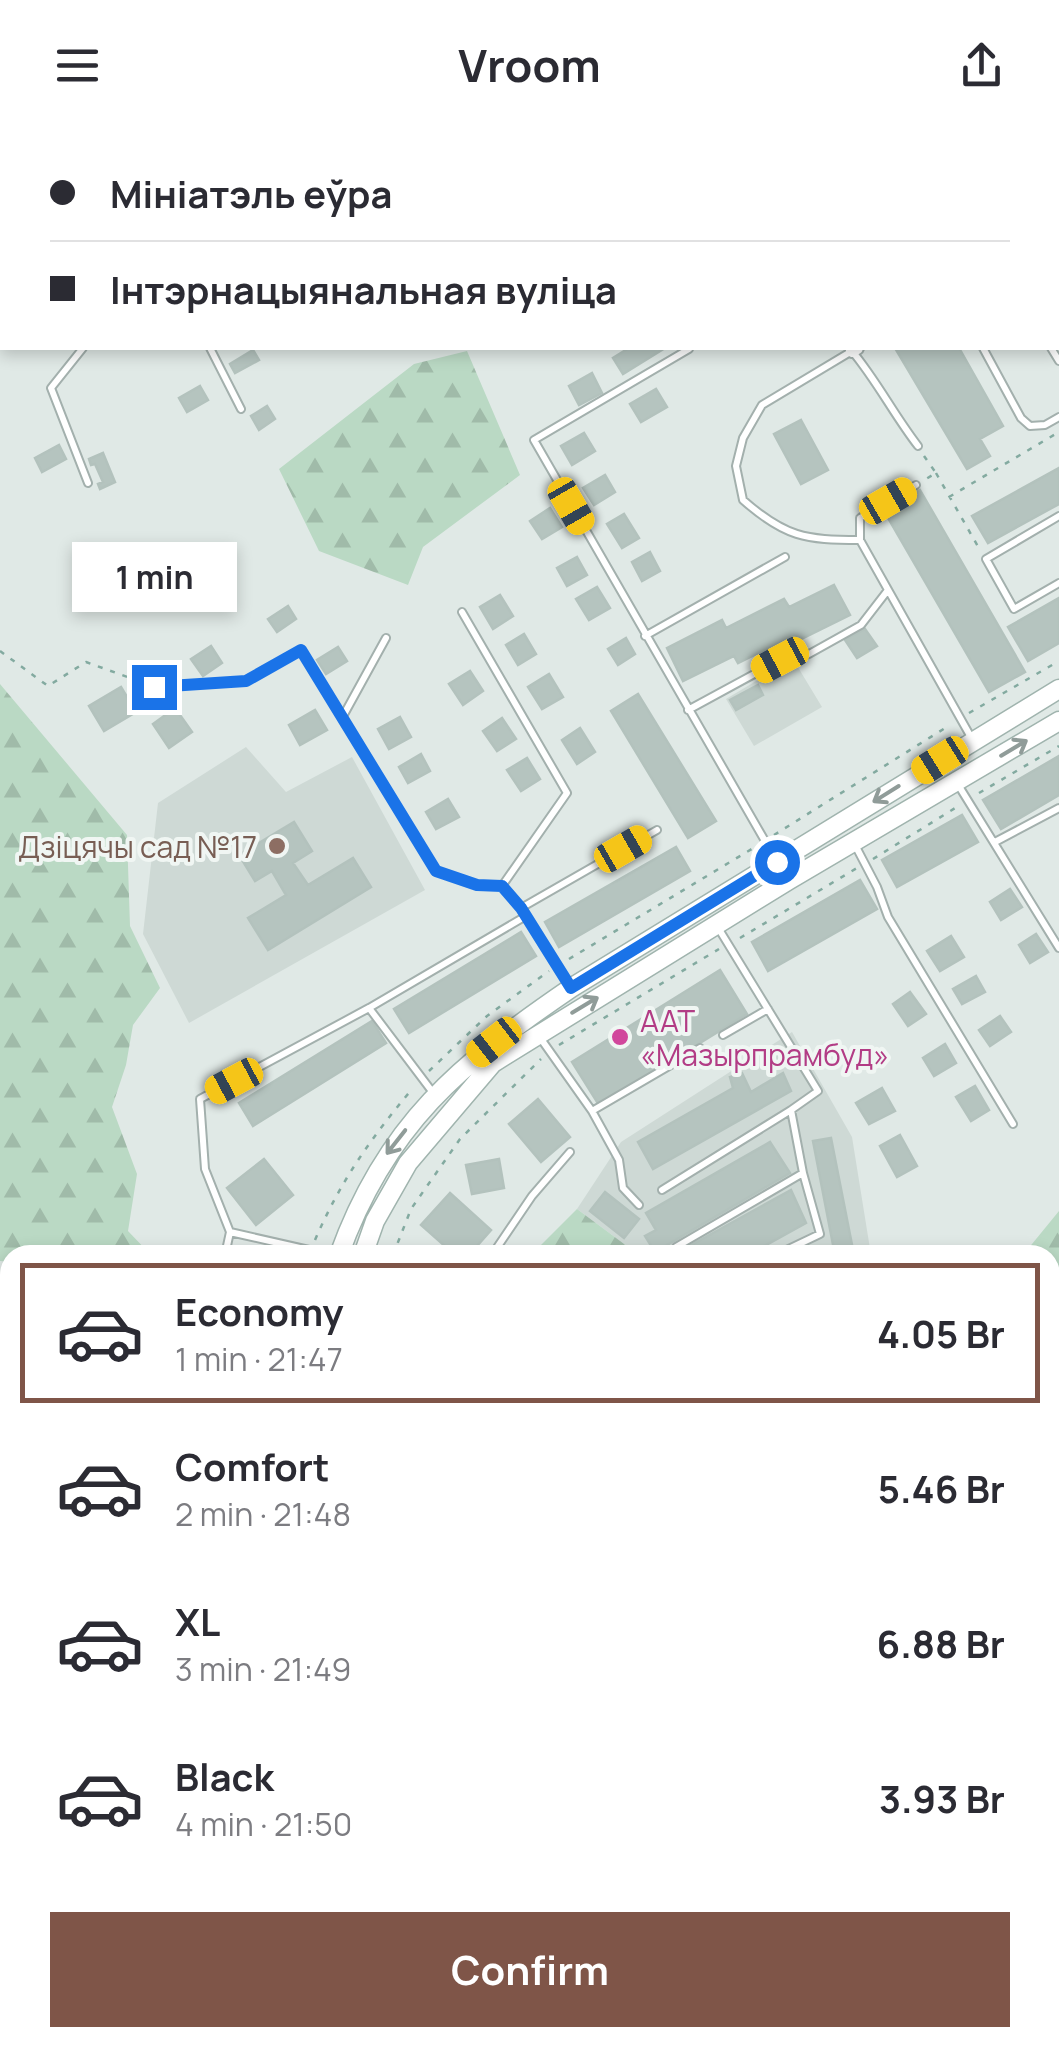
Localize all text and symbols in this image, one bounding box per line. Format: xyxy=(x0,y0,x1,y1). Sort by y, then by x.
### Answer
text: Vroom xyxy=(458,34,601,96)
icon: menu xyxy=(50,38,105,93)
icon: share xyxy=(954,38,1009,93)
text: Мініатэль еўра xyxy=(110,167,392,219)
text: Інтэрнацыянальная вуліца xyxy=(110,263,617,315)
car xyxy=(543,473,599,539)
car xyxy=(855,473,921,529)
callout: 1 min xyxy=(72,542,236,612)
text: 1 min xyxy=(115,555,194,599)
car xyxy=(746,633,814,687)
route end xyxy=(132,665,177,710)
car xyxy=(907,731,973,789)
one-way arrow xyxy=(999,738,1028,758)
one-way arrow xyxy=(872,783,901,804)
car xyxy=(590,821,656,877)
place label: Дзіцячы сад №17 xyxy=(18,826,257,867)
marker: Дзіцячы сад №17 xyxy=(266,835,288,857)
route start xyxy=(755,840,800,885)
one-way arrow xyxy=(570,995,599,1015)
place label: ААТ «Мазырпрамбуд» xyxy=(640,1000,889,1075)
car xyxy=(461,1012,527,1072)
marker: ААТ «Мазырпрамбуд» xyxy=(609,1026,631,1048)
car xyxy=(200,1054,268,1108)
one-way arrow xyxy=(385,1129,407,1155)
text: Economy xyxy=(175,1285,344,1337)
icon: car xyxy=(55,1288,145,1378)
text: 4.05 Br xyxy=(877,1307,1005,1359)
text: 1 min · 21:47 xyxy=(175,1337,343,1381)
text: Comfort xyxy=(175,1440,329,1492)
icon: car xyxy=(55,1443,145,1533)
text: 5.46 Br xyxy=(878,1462,1005,1514)
text: 2 min · 21:48 xyxy=(175,1492,351,1536)
text: XL xyxy=(175,1595,220,1647)
icon: car xyxy=(55,1598,145,1688)
text: 6.88 Br xyxy=(877,1617,1005,1669)
text: 3 min · 21:49 xyxy=(175,1647,351,1691)
text: Black xyxy=(175,1750,274,1802)
icon: car xyxy=(55,1753,145,1843)
text: 3.93 Br xyxy=(879,1772,1005,1824)
text: 4 min · 21:50 xyxy=(175,1802,352,1846)
button: Confirm xyxy=(50,1912,1010,2027)

